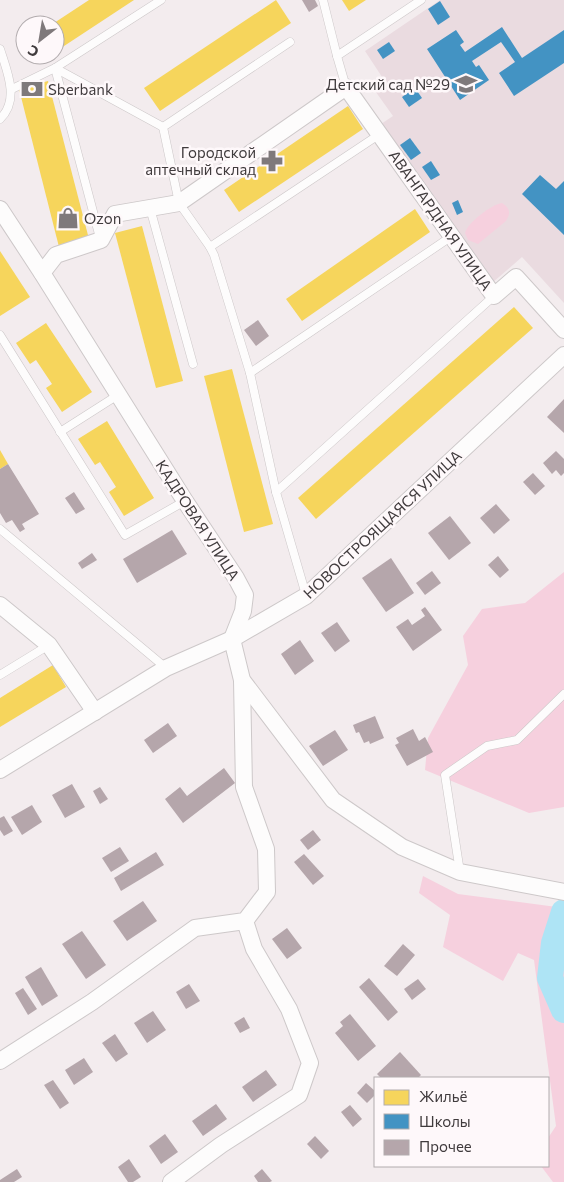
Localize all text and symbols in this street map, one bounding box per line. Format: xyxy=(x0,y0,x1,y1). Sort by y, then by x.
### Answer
north arrow xyxy=(15,15,65,65)
text: С xyxy=(25,42,42,61)
school or university icon: Детский сад №29 xyxy=(453,71,479,97)
place label: Детский сад №29 xyxy=(326,75,450,93)
bank icon: Sberbank xyxy=(19,76,45,102)
place label: Sberbank xyxy=(48,80,113,98)
place label: Городской аптечный склад xyxy=(145,143,256,178)
street label: АВАНГАРДНАЯ УЛИЦА xyxy=(386,146,496,294)
pharmacy icon: Городской аптечный склад xyxy=(259,148,285,174)
shop icon: Ozon xyxy=(55,205,81,231)
place label: Ozon xyxy=(84,209,121,227)
street label: НОВОСТРОЯЩАЯСЯ УЛИЦА xyxy=(299,446,465,602)
street label: КАДРОВАЯ УЛИЦА xyxy=(152,456,244,584)
legend xyxy=(374,1077,549,1167)
text: Жильё xyxy=(419,1087,467,1105)
text: Школы xyxy=(419,1112,471,1130)
text: Прочее xyxy=(419,1137,472,1155)

